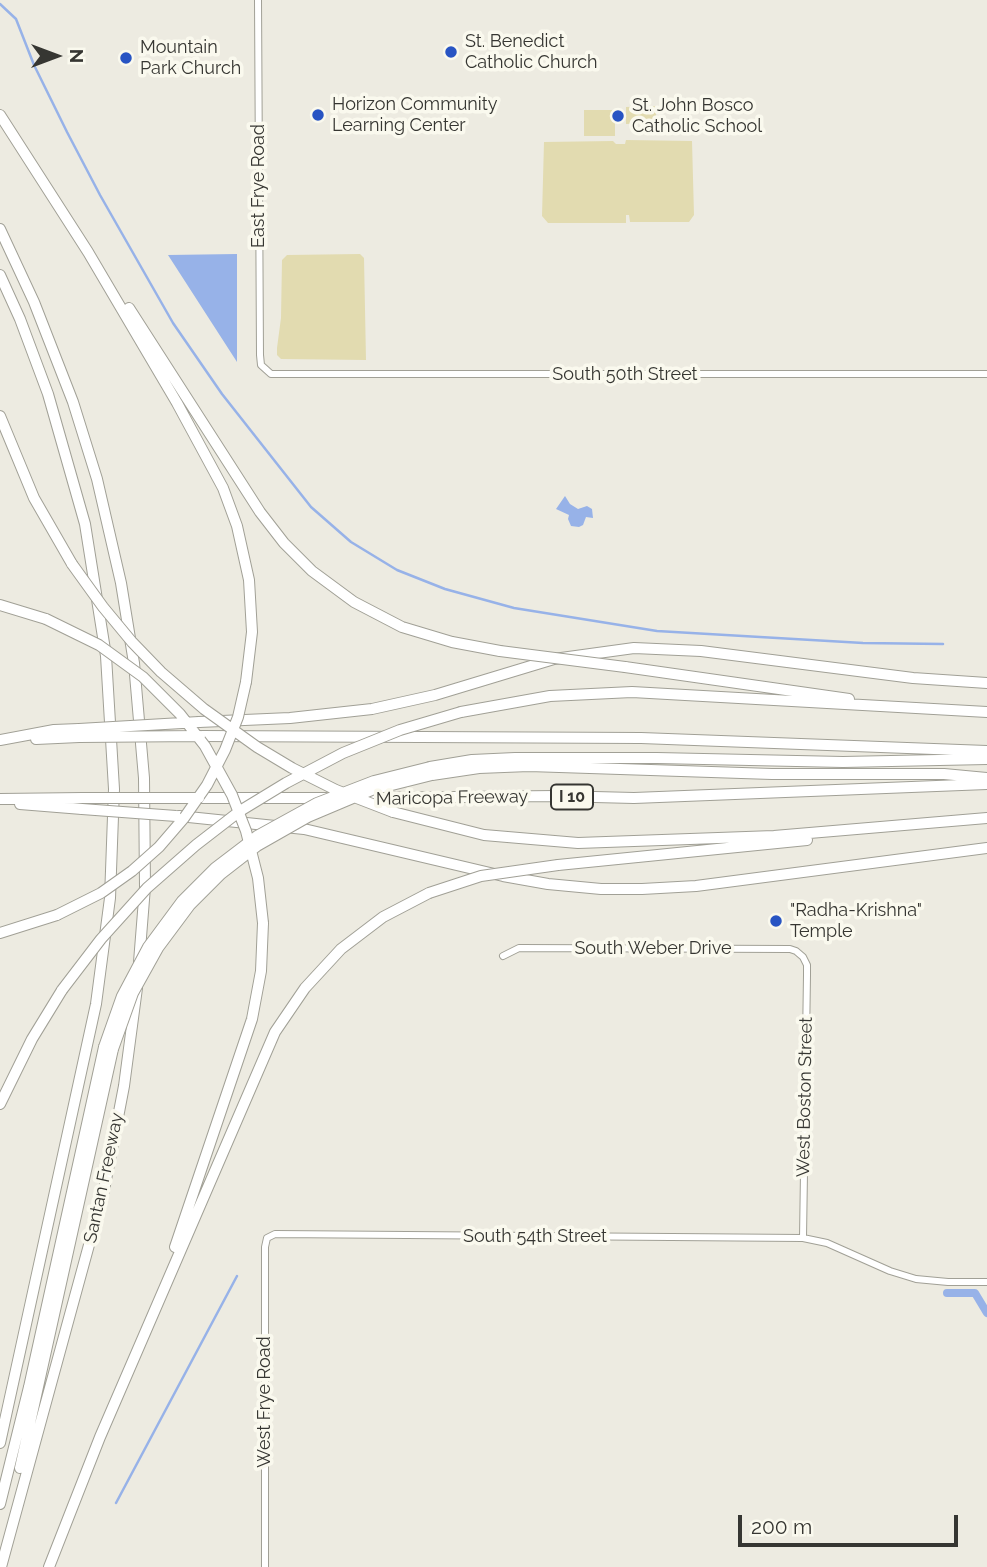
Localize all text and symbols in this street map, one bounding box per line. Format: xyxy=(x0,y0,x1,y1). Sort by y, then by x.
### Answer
north arrow xyxy=(21,21,91,91)
place label: St. Benedict Catholic Church xyxy=(465,31,598,74)
place label: Mountain Park Church xyxy=(140,37,241,80)
marker: St. Benedict Catholic Church xyxy=(443,44,459,60)
text: N xyxy=(66,49,88,63)
marker: Mountain Park Church xyxy=(118,50,134,66)
place label: Horizon Community Learning Center xyxy=(332,94,498,136)
place label: St. John Bosco Catholic School xyxy=(632,95,762,138)
marker: Horizon Community Learning Center xyxy=(310,107,326,123)
marker: St. John Bosco Catholic School xyxy=(610,108,626,124)
street label: East Frye Road xyxy=(248,124,270,248)
street label: South 50th Street xyxy=(552,364,698,386)
road number: I 10 xyxy=(551,784,593,810)
street label: Maricopa Freeway xyxy=(376,786,528,810)
place label: "Radha-Krishna" Temple xyxy=(790,900,922,942)
marker: "Radha-Krishna" Temple xyxy=(768,913,784,929)
street label: South Weber Drive xyxy=(574,938,732,960)
street label: West Boston Street xyxy=(793,1017,817,1177)
street label: Santan Freeway xyxy=(80,1111,128,1245)
street label: South 54th Street xyxy=(463,1226,607,1248)
street label: West Frye Road xyxy=(254,1336,276,1468)
scale bar xyxy=(742,1500,962,1544)
text: 200 m xyxy=(751,1514,812,1539)

